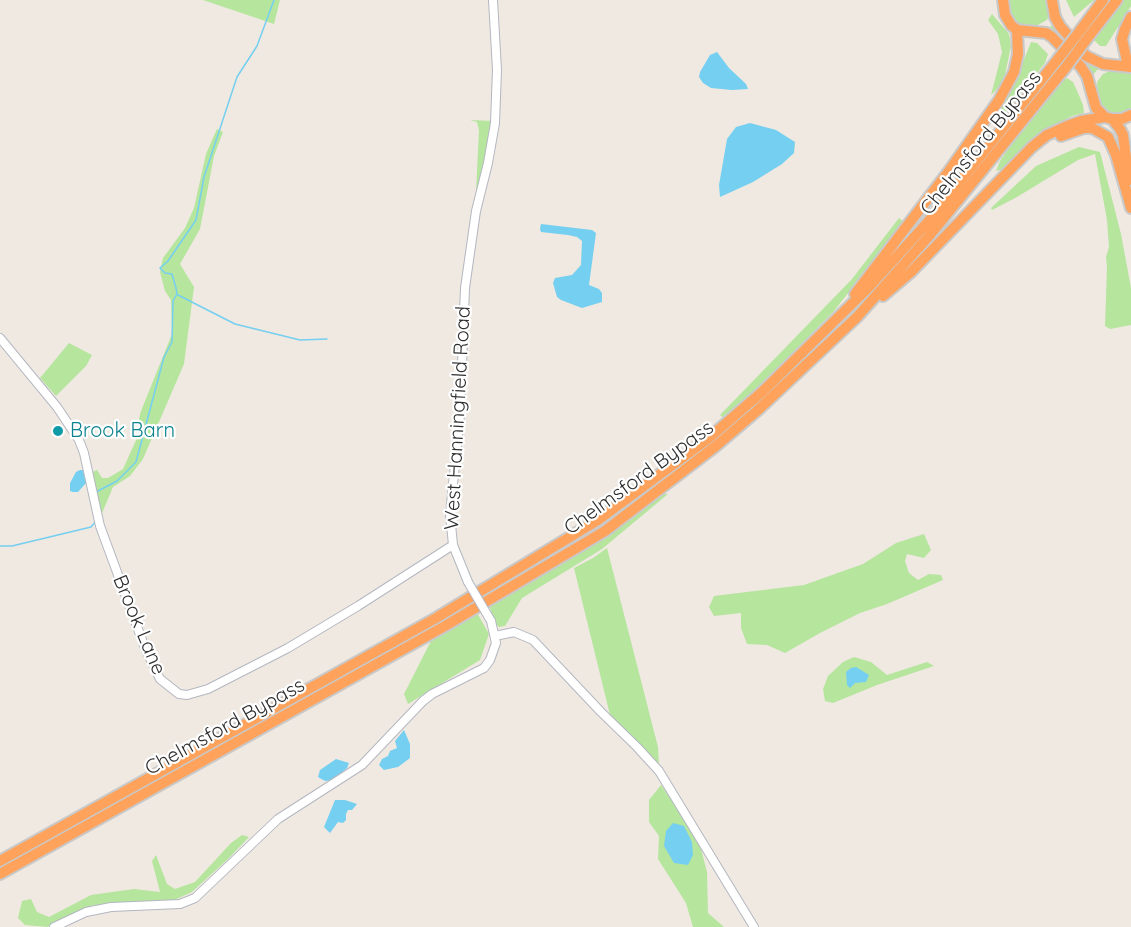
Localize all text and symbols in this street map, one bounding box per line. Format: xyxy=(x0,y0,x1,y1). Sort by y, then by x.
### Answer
street label: Chelmsford Bypass xyxy=(915,66,1047,220)
street label: West Hanningfield Road xyxy=(440,305,476,531)
street label: Chelmsford Bypass xyxy=(560,416,718,540)
place label: Brook Barn xyxy=(70,419,175,443)
marker: Brook Barn xyxy=(51,424,65,438)
street label: Brook Lane xyxy=(107,571,171,679)
street label: Chelmsford Bypass xyxy=(141,673,309,781)

